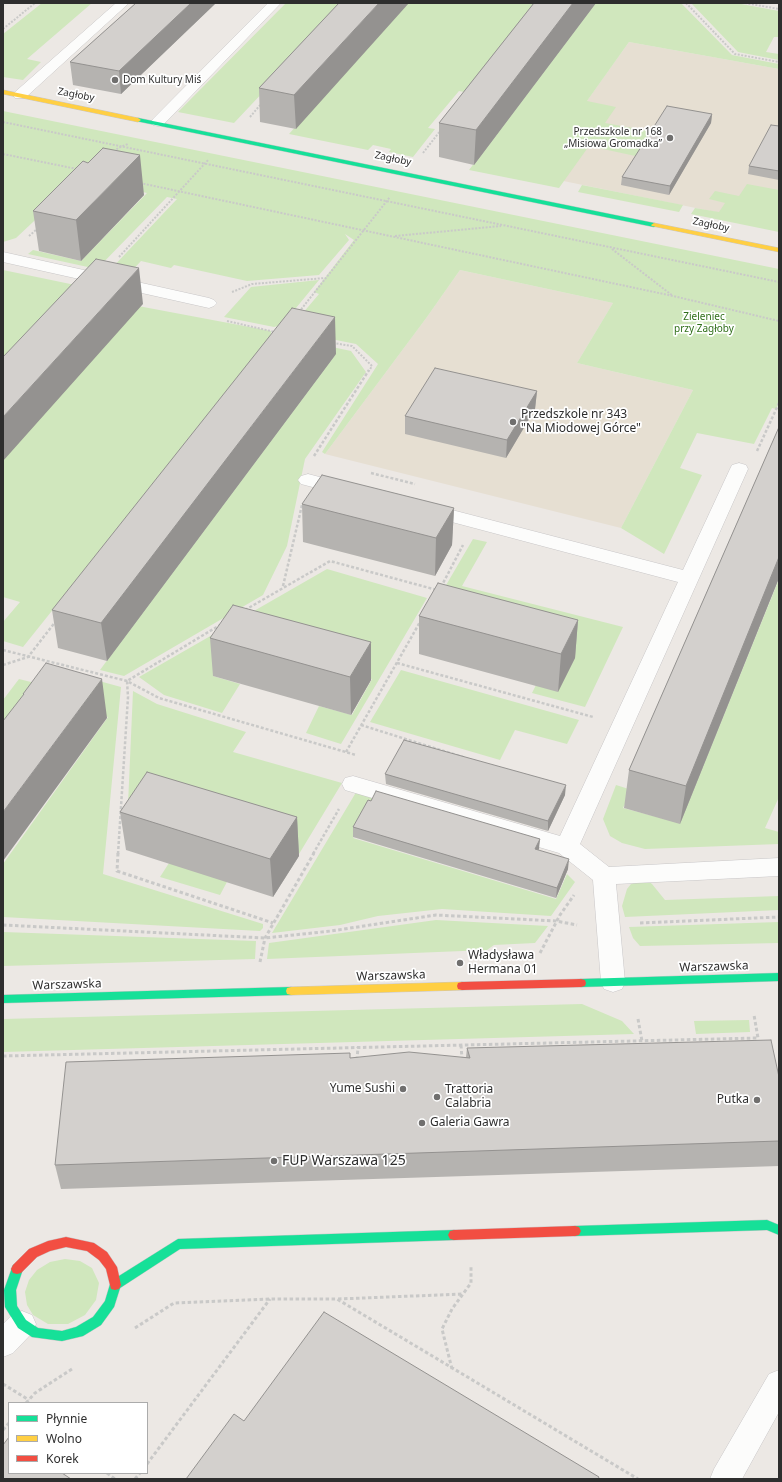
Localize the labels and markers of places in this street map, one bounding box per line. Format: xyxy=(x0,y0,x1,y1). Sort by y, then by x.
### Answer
place label: Dom Kultury Miś xyxy=(123,74,201,86)
marker: Dom Kultury Miś xyxy=(110,75,120,85)
place label: Przedszkole nr 168 „Misiowa Gromadka” xyxy=(564,126,662,150)
marker: Przedszkole nr 168 „Misiowa Gromadka” xyxy=(665,133,675,143)
place label: Przedszkole nr 343 "Na Miodowej Górce" xyxy=(521,408,641,436)
marker: Przedszkole nr 343 "Na Miodowej Górce" xyxy=(508,417,518,427)
place label: Władysława Hermana 01 xyxy=(468,949,538,977)
marker: Władysława Hermana 01 xyxy=(455,958,465,968)
place label: Yume Sushi xyxy=(330,1082,395,1096)
place label: Trattoria Calabria xyxy=(445,1083,493,1111)
marker: Yume Sushi xyxy=(398,1084,408,1094)
marker: Trattoria Calabria xyxy=(432,1092,442,1102)
place label: Putka xyxy=(717,1093,749,1107)
marker: Putka xyxy=(752,1095,762,1105)
place label: Galeria Gawra xyxy=(430,1116,510,1130)
marker: Galeria Gawra xyxy=(417,1118,427,1128)
place label: FUP Warszawa 125 xyxy=(282,1153,406,1169)
marker: FUP Warszawa 125 xyxy=(269,1156,279,1166)

